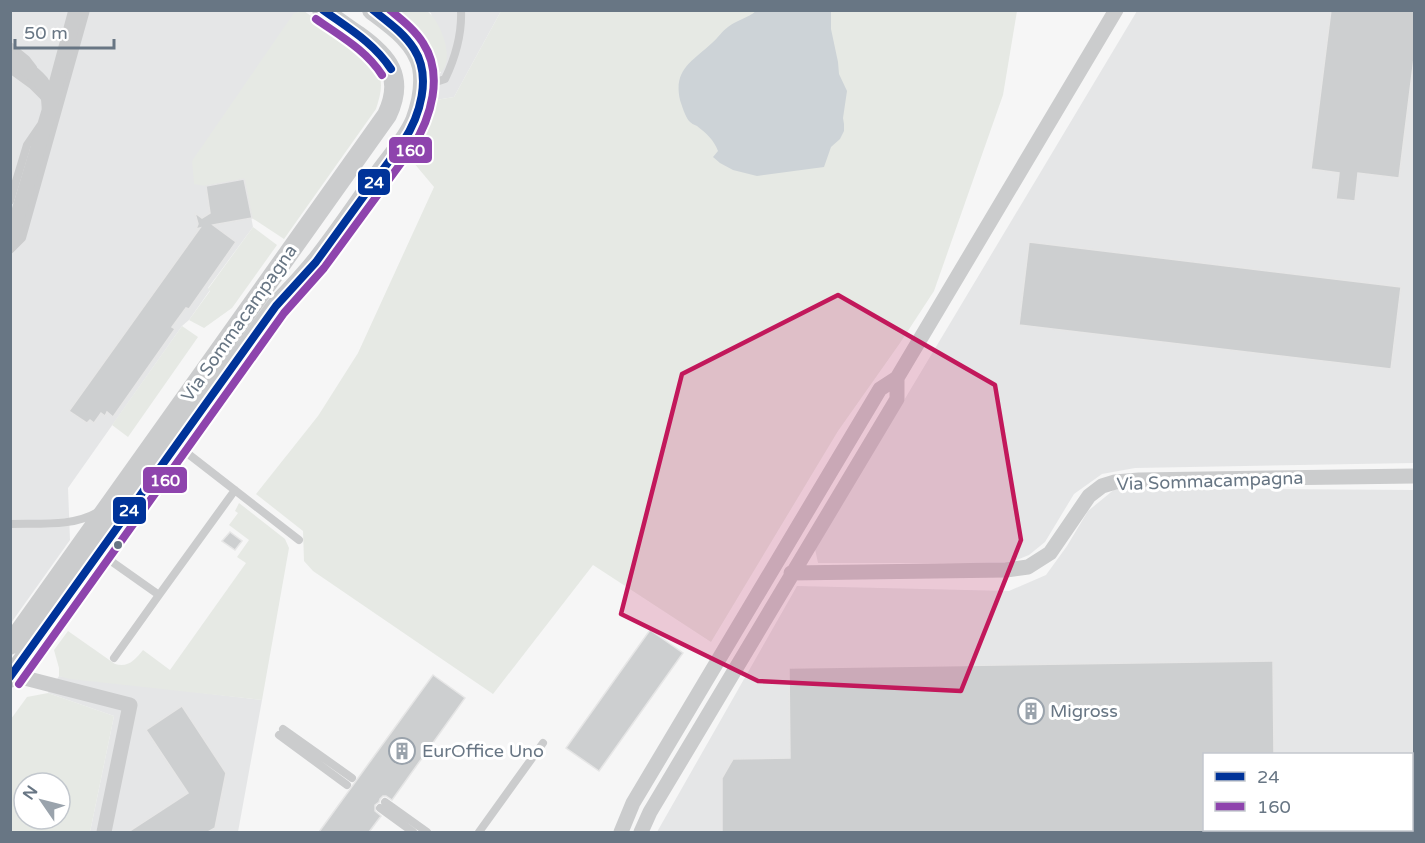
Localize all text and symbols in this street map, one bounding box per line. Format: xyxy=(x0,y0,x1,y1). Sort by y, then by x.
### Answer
scale bar xyxy=(15,12,114,50)
text: 50 m xyxy=(24,22,68,44)
line badge: 160 xyxy=(388,136,433,164)
text: 160 xyxy=(395,141,425,161)
line badge: 24 xyxy=(357,168,391,196)
text: 24 xyxy=(364,173,384,193)
street label: Via Sommacampagna xyxy=(176,240,302,406)
line badge: 160 xyxy=(142,466,188,494)
street label: Via Sommacampagna xyxy=(1116,467,1304,495)
text: 160 xyxy=(150,471,180,491)
line badge: 24 xyxy=(112,496,147,525)
text: 24 xyxy=(119,501,139,521)
unlabelled marker xyxy=(112,539,124,551)
building icon: Migross xyxy=(1016,696,1046,726)
place label: Migross xyxy=(1050,700,1118,722)
building icon: EurOffice Uno xyxy=(387,736,417,766)
place label: EurOffice Uno xyxy=(422,740,544,762)
legend xyxy=(1203,753,1413,831)
text: 24 xyxy=(1257,766,1280,788)
north arrow xyxy=(12,771,72,831)
text: N xyxy=(19,782,42,804)
text: 160 xyxy=(1257,796,1291,818)

